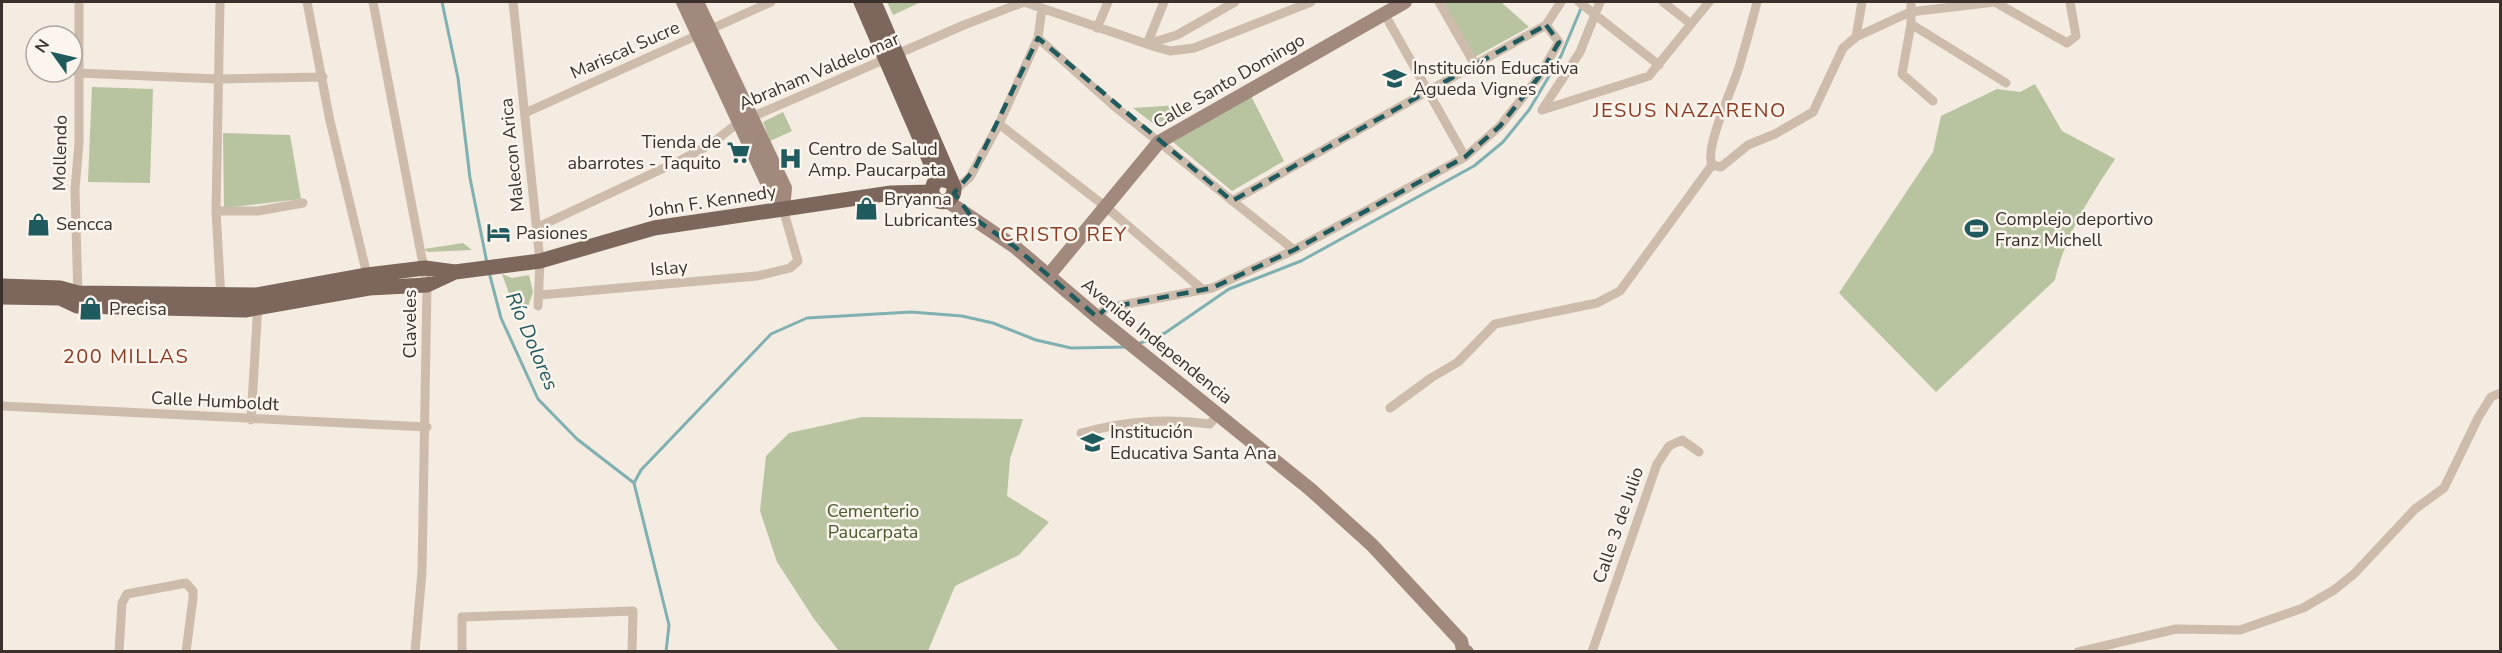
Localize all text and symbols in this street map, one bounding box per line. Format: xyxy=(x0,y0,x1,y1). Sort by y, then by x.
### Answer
street label: Mariscal Sucre xyxy=(567,15,683,85)
north arrow xyxy=(24,24,84,84)
street label: Abraham Valdelomar xyxy=(735,26,903,116)
street label: Calle Santo Domingo xyxy=(1149,28,1309,134)
text: N xyxy=(30,35,55,57)
place label: Institución Educativa Agueda Vignes xyxy=(1413,56,1579,101)
school or university icon: Institución Educativa Agueda Vignes xyxy=(1382,65,1408,91)
street label: Malecon Arica xyxy=(494,97,530,213)
district label: JESUS NAZARENO xyxy=(1592,97,1787,124)
street label: Mollendo xyxy=(47,115,73,191)
place label: Tienda de abarrotes - Taquito xyxy=(567,130,721,175)
place label: Centro de Salud Amp. Paucarpata xyxy=(808,137,946,182)
supermarket icon: Tienda de abarrotes - Taquito xyxy=(726,139,752,165)
hospital icon: Centro de Salud Amp. Paucarpata xyxy=(777,146,803,172)
street label: John F. Kennedy xyxy=(645,179,779,223)
place label: Bryanna Lubricantes xyxy=(884,187,977,232)
shop icon: Bryanna Lubricantes xyxy=(853,196,879,222)
place label: Complejo deportivo Franz Michell xyxy=(1995,207,2153,252)
shop icon: Sencca xyxy=(25,211,51,237)
place label: Sencca xyxy=(56,212,113,236)
sports icon: Complejo deportivo Franz Michell xyxy=(1964,216,1990,242)
hotel icon: Pasiones xyxy=(485,220,511,246)
place label: Pasiones xyxy=(516,221,588,245)
district label: CRISTO REY xyxy=(1000,221,1128,248)
street label: Islay xyxy=(649,254,689,282)
street label: Avenida Independencia xyxy=(1076,273,1238,409)
water label: Río Dolores xyxy=(499,288,565,394)
street label: Claveles xyxy=(398,289,422,359)
shop icon: Precisa xyxy=(78,296,104,322)
place label: Precisa xyxy=(109,297,167,321)
district label: 200 MILLAS xyxy=(63,343,189,370)
street label: Calle Humboldt xyxy=(151,386,280,416)
place label: Institución Educativa Santa Ana xyxy=(1110,420,1277,465)
school or university icon: Institución Educativa Santa Ana xyxy=(1079,429,1105,455)
street label: Calle 3 de Julio xyxy=(1587,464,1649,586)
park label: Cementerio Paucarpata xyxy=(827,499,919,544)

